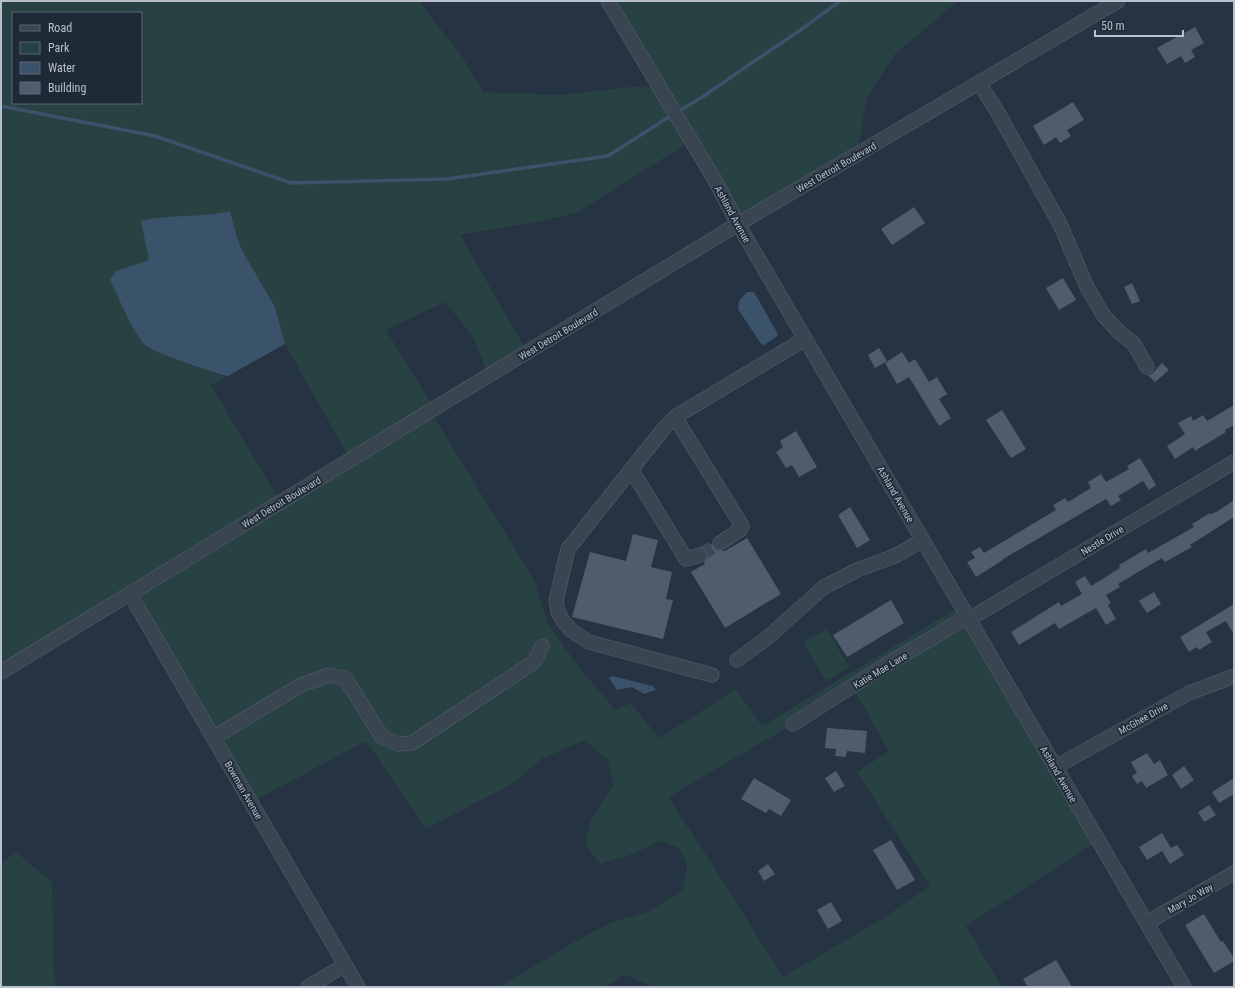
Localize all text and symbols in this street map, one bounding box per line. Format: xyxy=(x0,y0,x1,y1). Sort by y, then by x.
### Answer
legend xyxy=(12,12,142,104)
scale bar xyxy=(1095,12,1183,38)
text: 50 m xyxy=(1101,19,1125,33)
text: Road xyxy=(48,21,72,35)
text: Park xyxy=(48,41,70,55)
text: Water xyxy=(48,61,76,75)
text: Building xyxy=(48,81,86,95)
street label: West Detroit Boulevard xyxy=(795,140,878,195)
street label: Ashland Avenue xyxy=(712,184,753,245)
street label: West Detroit Boulevard xyxy=(517,307,600,362)
street label: Ashland Avenue xyxy=(875,464,916,525)
street label: West Detroit Boulevard xyxy=(240,475,323,530)
street label: Nestle Drive xyxy=(1079,523,1126,557)
street label: Katie Mae Lane xyxy=(851,650,909,691)
street label: McGhee Drive xyxy=(1117,700,1170,736)
street label: Ashland Avenue xyxy=(1038,744,1079,805)
street label: Bowman Avenue xyxy=(222,759,265,822)
street label: Mary Jo Way xyxy=(1166,881,1215,916)

